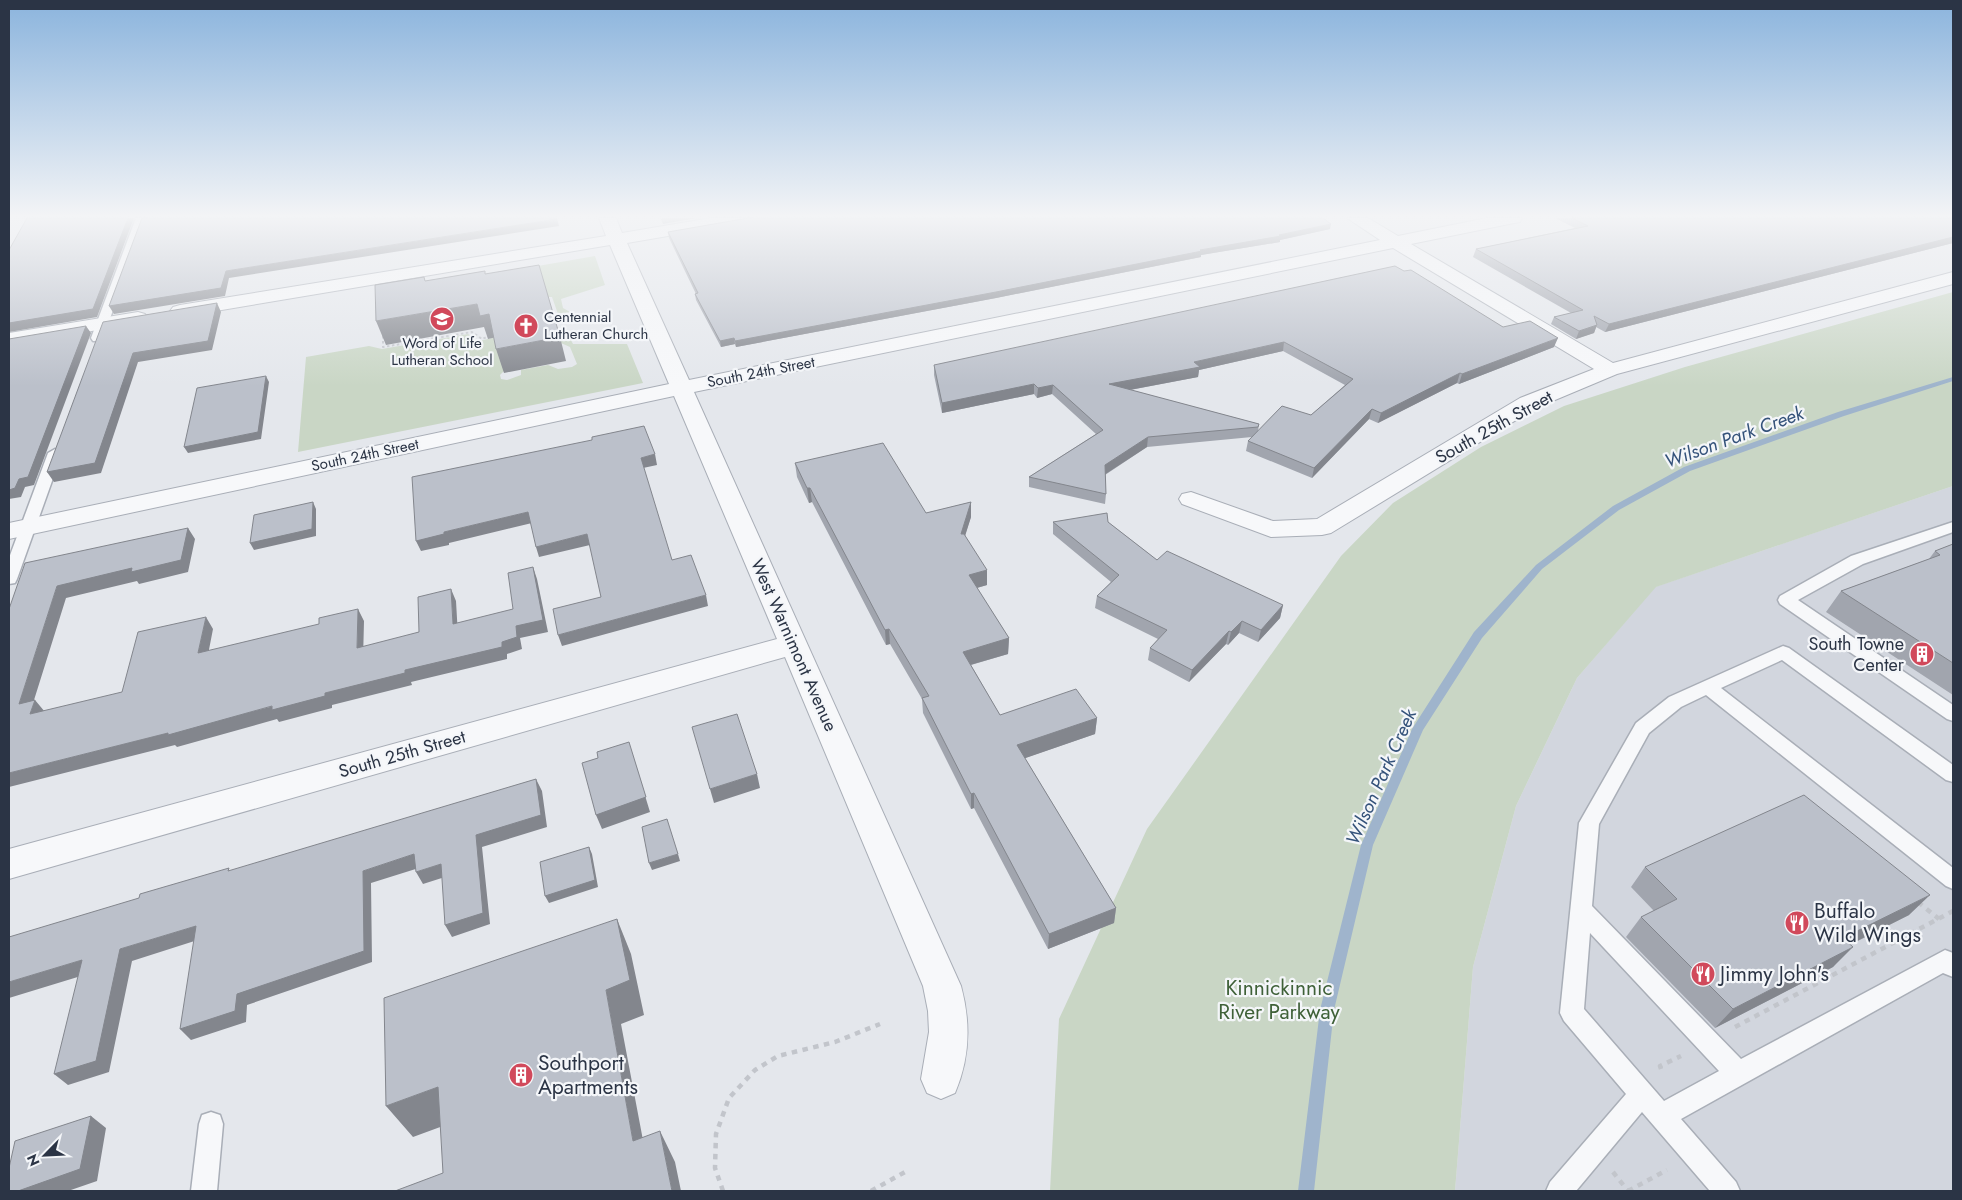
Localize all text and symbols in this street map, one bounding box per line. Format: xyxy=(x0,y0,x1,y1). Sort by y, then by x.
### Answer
school or university icon: Word of Life Lutheran School xyxy=(429,306,455,332)
place label: Centennial Lutheran Church xyxy=(544,306,648,345)
church icon: Centennial Lutheran Church xyxy=(513,313,539,339)
place label: Word of Life Lutheran School xyxy=(391,332,493,371)
street label: South 24th Street xyxy=(705,351,817,393)
street label: South 25th Street xyxy=(1430,384,1558,470)
water label: Wilson Park Creek xyxy=(1661,399,1808,475)
street label: South 24th Street xyxy=(309,433,421,477)
street label: West Warnimont Avenue xyxy=(744,554,844,736)
place label: South Towne Center xyxy=(1809,631,1905,678)
building icon: South Towne Center xyxy=(1909,641,1935,667)
water label: Wilson Park Creek xyxy=(1339,704,1423,849)
street label: South 25th Street xyxy=(336,723,469,785)
place label: Buffalo Wild Wings xyxy=(1814,896,1921,950)
restaurant icon: Buffalo Wild Wings xyxy=(1784,910,1810,936)
place label: Jimmy John's xyxy=(1717,959,1829,989)
restaurant icon: Jimmy John's xyxy=(1690,961,1716,987)
park label: Kinnickinnic River Parkway xyxy=(1218,973,1341,1027)
place label: Southport Apartments xyxy=(538,1048,638,1102)
building icon: Southport Apartments xyxy=(508,1062,534,1088)
north arrow xyxy=(20,1130,70,1180)
text: N xyxy=(22,1151,45,1169)

